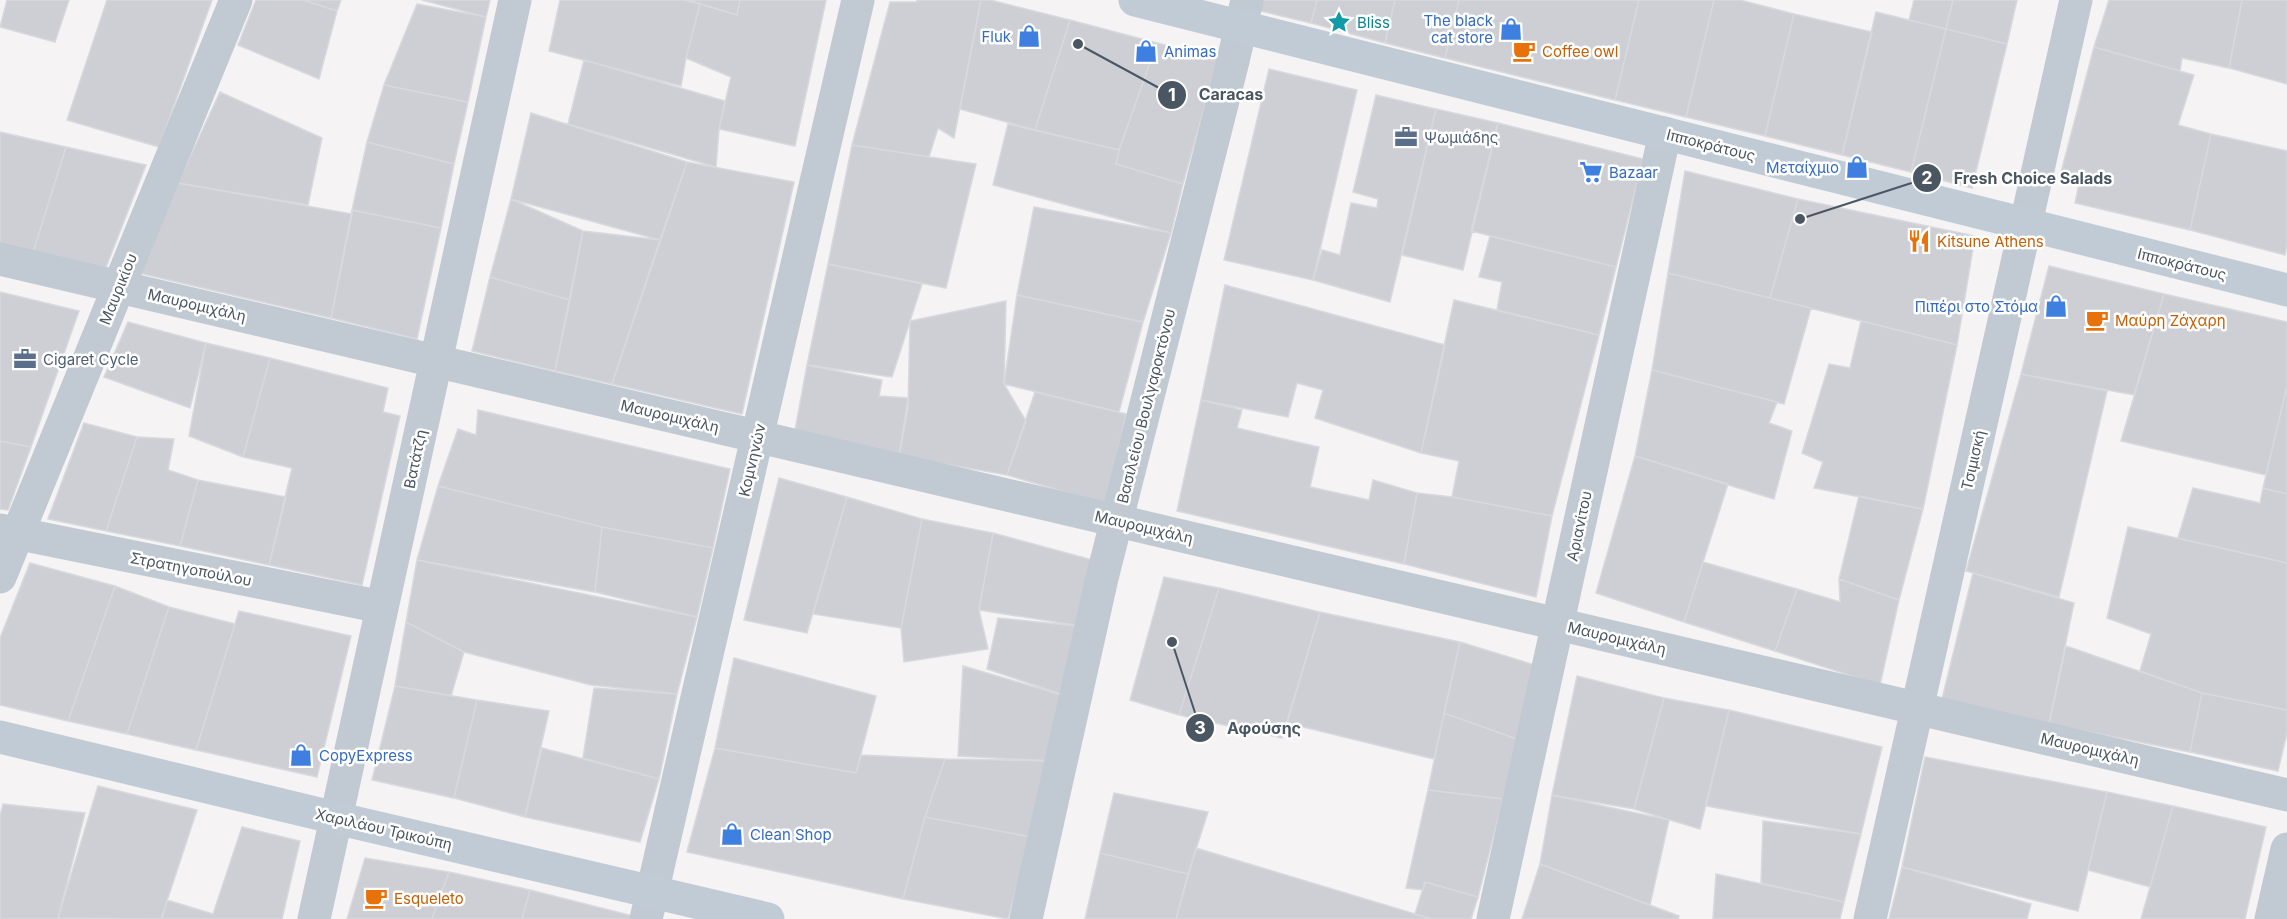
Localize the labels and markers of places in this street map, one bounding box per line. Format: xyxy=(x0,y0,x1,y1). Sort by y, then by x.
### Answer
place icon: Bliss xyxy=(1326,9,1352,35)
place label: The black cat store xyxy=(1423,11,1494,47)
place label: Bliss xyxy=(1357,13,1390,32)
shop icon: The black cat store xyxy=(1498,16,1524,42)
shop icon: Fluk xyxy=(1016,23,1042,49)
place label: Fluk xyxy=(981,27,1012,46)
shop icon: Animas xyxy=(1133,38,1159,64)
cafe icon: Coffee owl xyxy=(1511,38,1537,64)
place label: Animas xyxy=(1164,42,1216,61)
place label: Coffee owl xyxy=(1542,42,1618,61)
callout: Caracas xyxy=(1157,78,1275,112)
office icon: Ψωμιάδης xyxy=(1393,124,1419,150)
place label: Ψωμιάδης xyxy=(1424,128,1498,147)
shop icon: Μεταίχμιο xyxy=(1844,154,1870,180)
place label: Μεταίχμιο xyxy=(1766,158,1839,177)
supermarket icon: Bazaar xyxy=(1578,159,1604,185)
callout: Fresh Choice Salads xyxy=(1912,161,2125,195)
place label: Bazaar xyxy=(1609,163,1658,182)
restaurant icon: Kitsune Athens xyxy=(1906,228,1932,254)
place label: Kitsune Athens xyxy=(1937,232,2044,251)
shop icon: Πιπέρι στο Στόμα xyxy=(2043,293,2069,319)
place label: Πιπέρι στο Στόμα xyxy=(1915,297,2038,316)
cafe icon: Μαύρη Ζάχαρη xyxy=(2084,307,2110,333)
place label: Μαύρη Ζάχαρη xyxy=(2115,311,2226,330)
office icon: Cigaret Cycle xyxy=(12,346,38,372)
place label: Cigaret Cycle xyxy=(43,350,139,369)
callout: Αφούσης xyxy=(1185,711,1313,745)
shop icon: CopyExpress xyxy=(288,742,314,768)
place label: CopyExpress xyxy=(319,746,413,765)
shop icon: Clean Shop xyxy=(719,821,745,847)
place label: Clean Shop xyxy=(750,825,832,844)
cafe icon: Esqueleto xyxy=(363,885,389,911)
place label: Esqueleto xyxy=(394,889,464,908)

